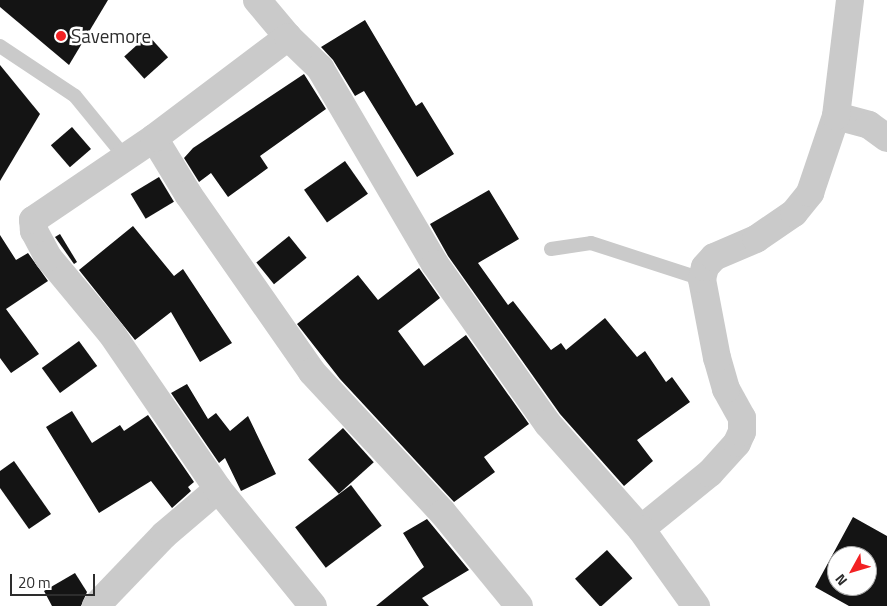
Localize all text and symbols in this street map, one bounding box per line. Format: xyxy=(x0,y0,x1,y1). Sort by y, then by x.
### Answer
place label: Savemore xyxy=(71,25,151,47)
marker: Savemore xyxy=(55,30,67,42)
north arrow xyxy=(827,546,877,596)
scale bar xyxy=(12,564,98,596)
text: N xyxy=(830,570,852,591)
text: 20 m xyxy=(18,571,51,594)

